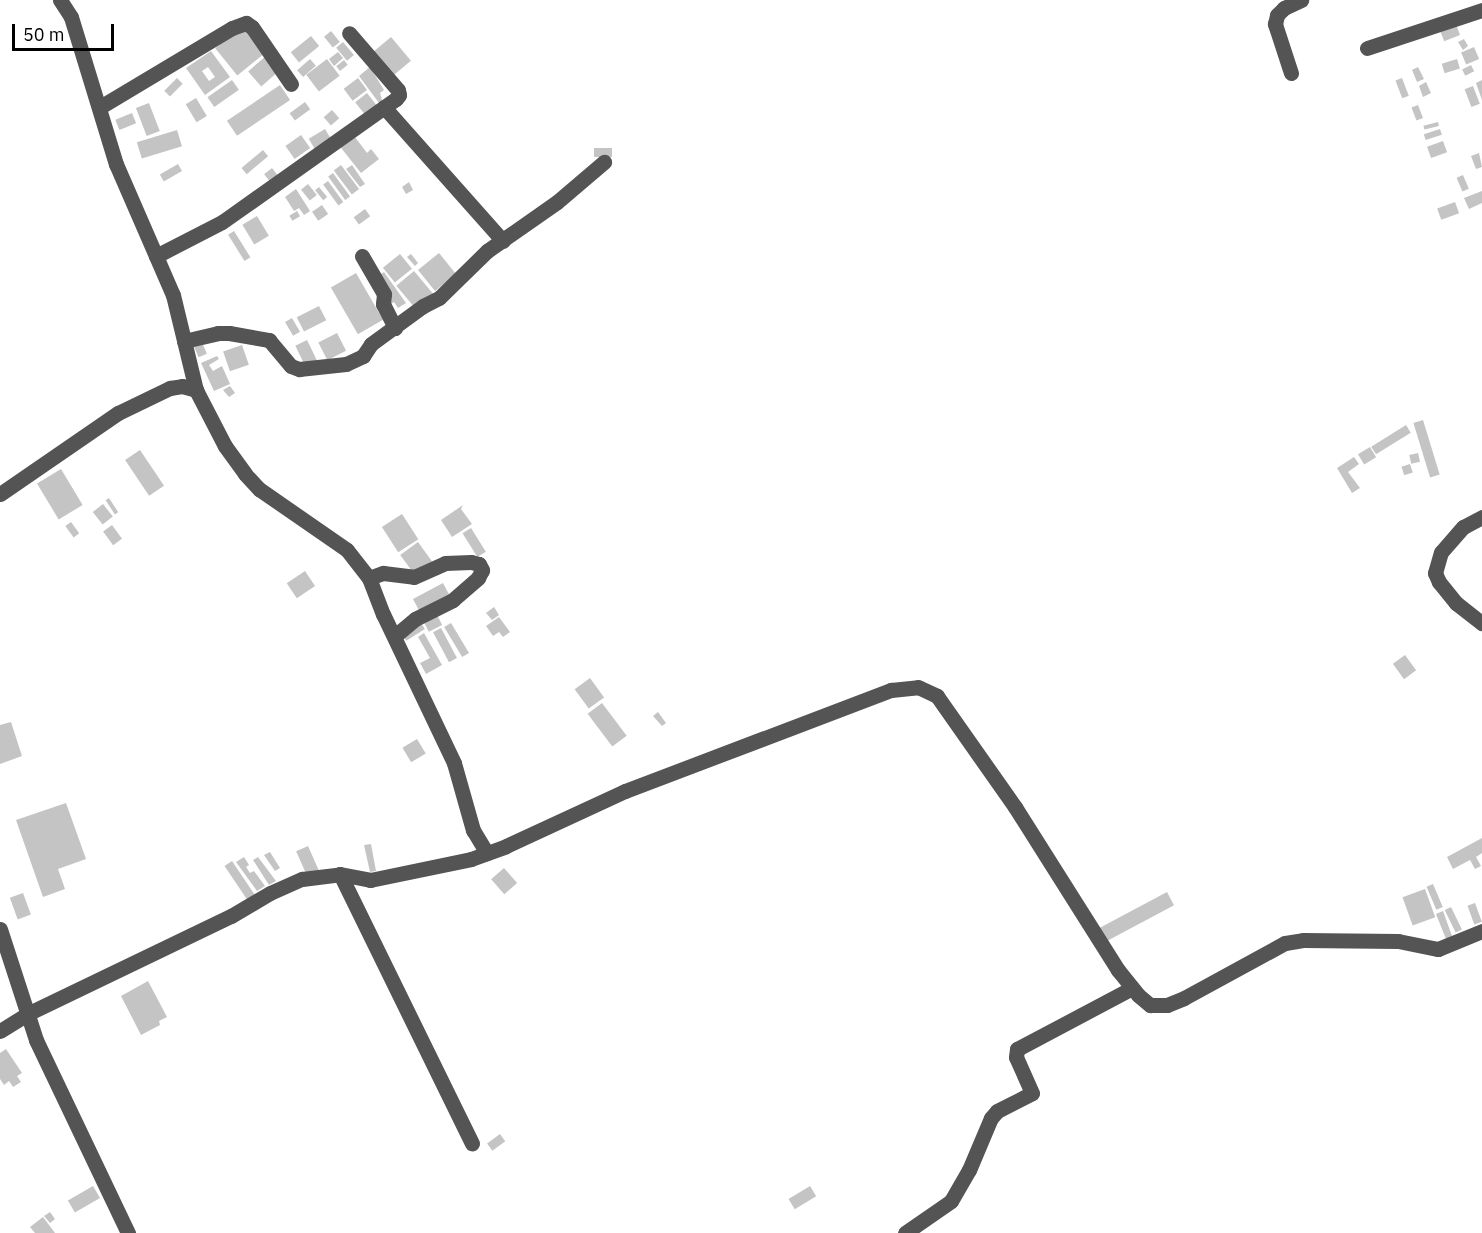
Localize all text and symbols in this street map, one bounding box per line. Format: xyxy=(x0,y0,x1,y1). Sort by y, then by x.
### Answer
scale bar xyxy=(15,12,117,50)
text: 50 m xyxy=(23,23,65,46)

